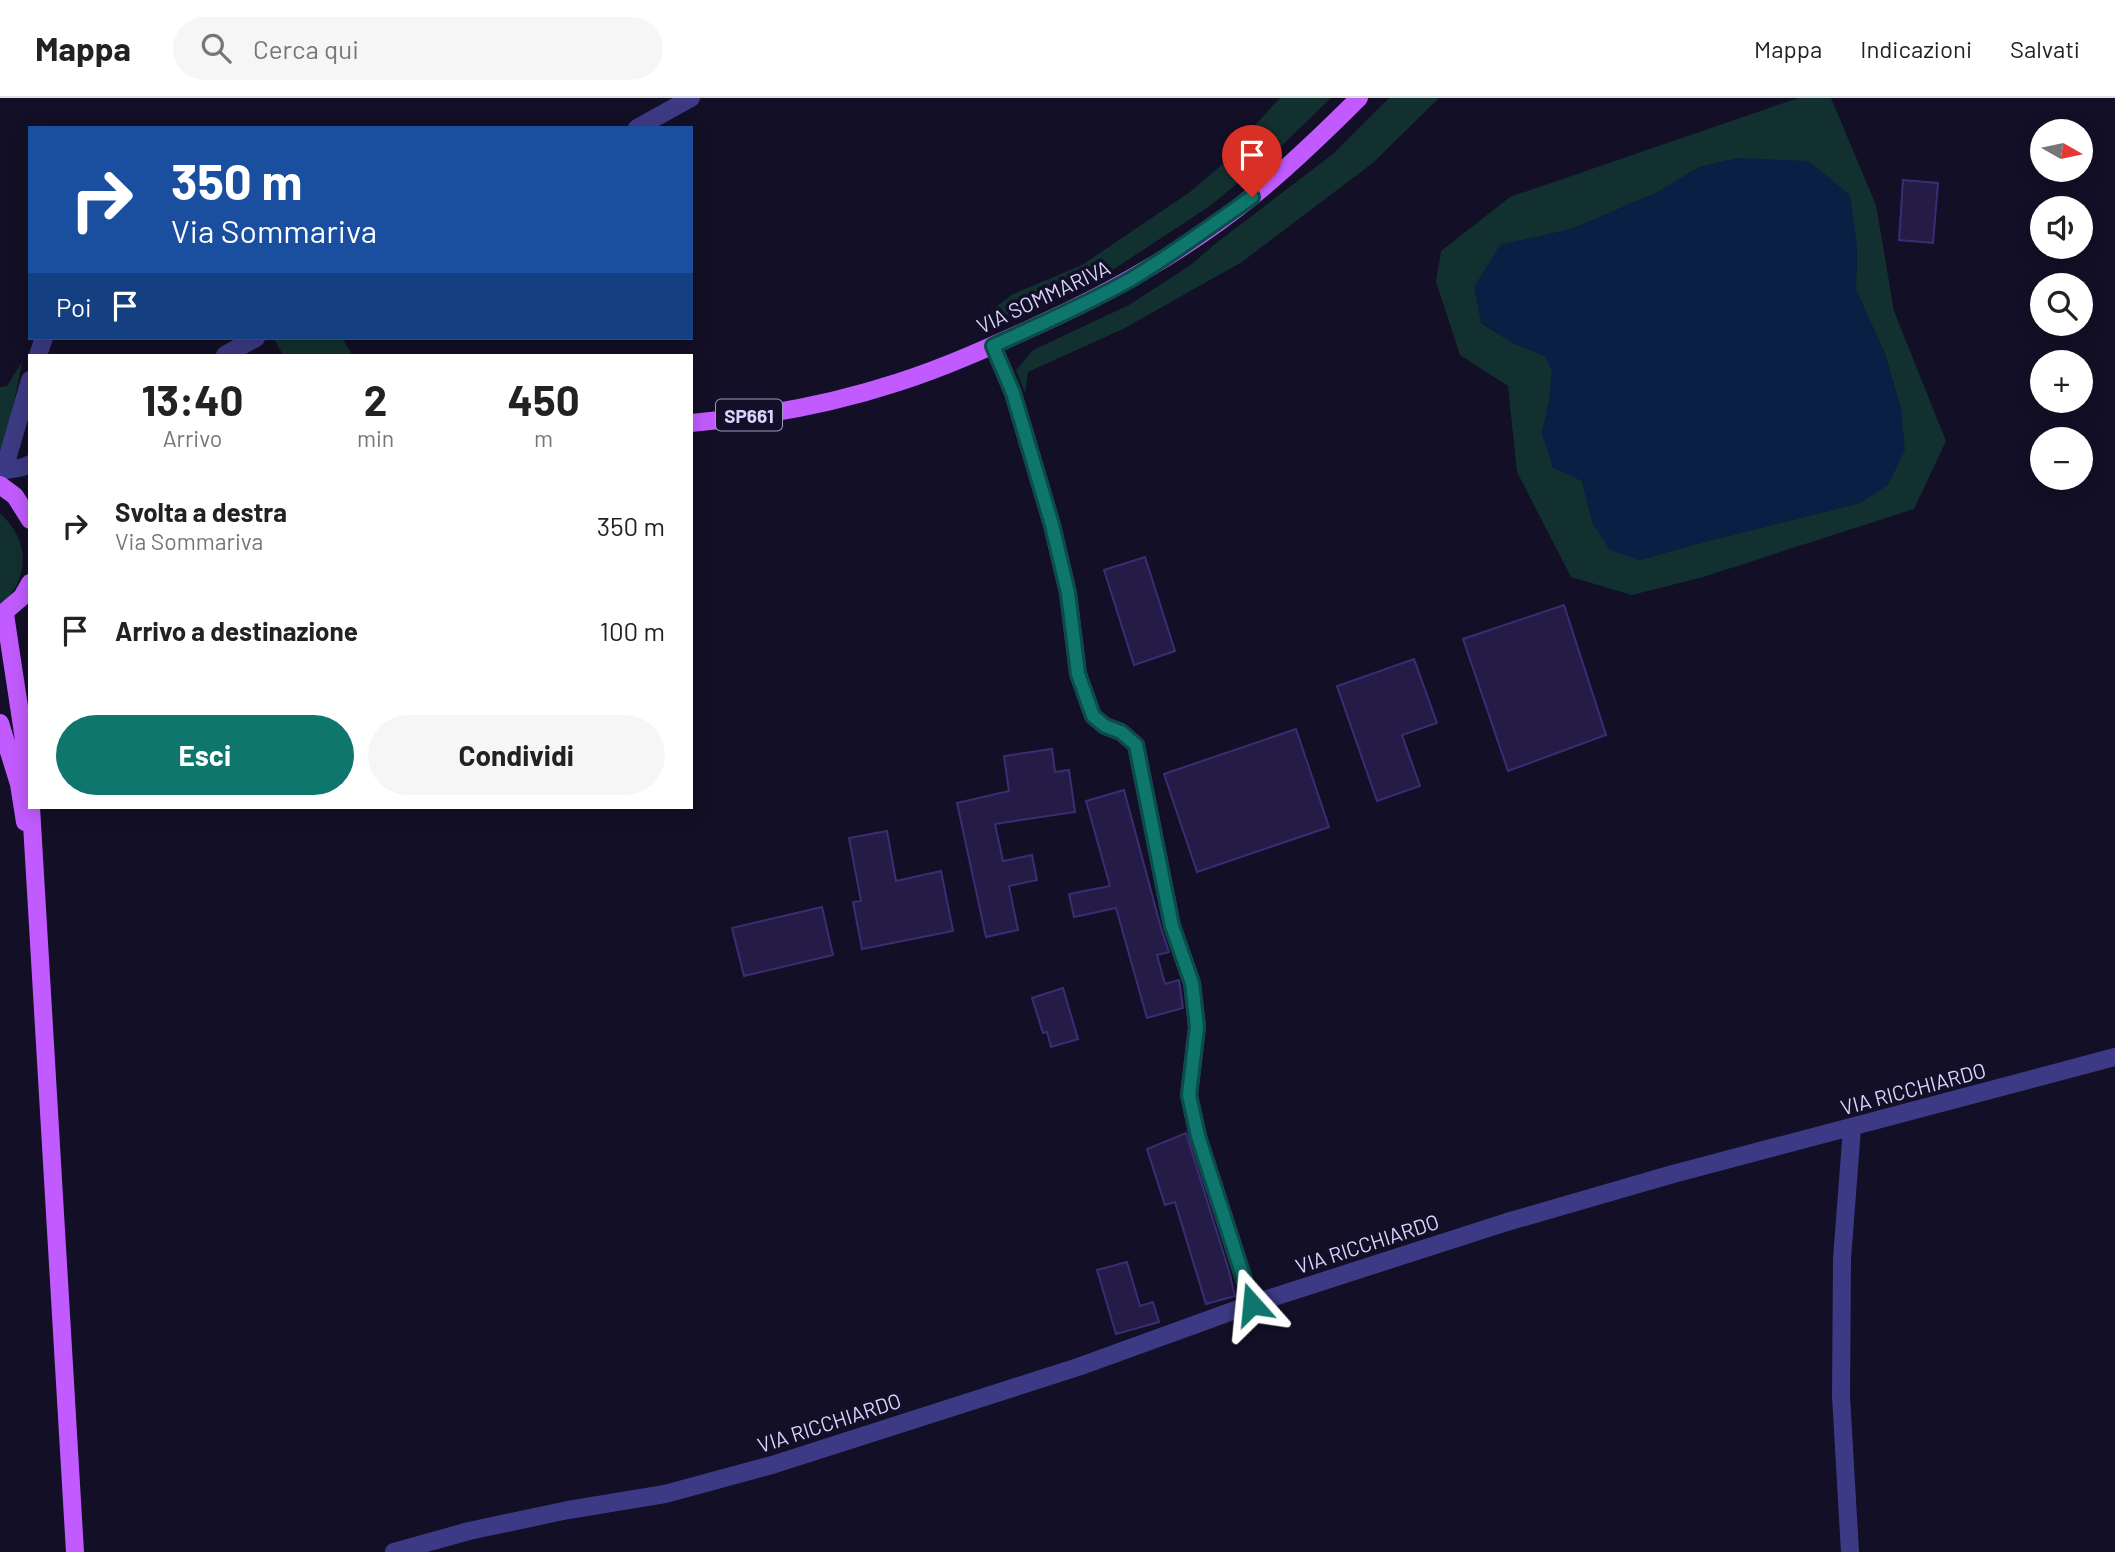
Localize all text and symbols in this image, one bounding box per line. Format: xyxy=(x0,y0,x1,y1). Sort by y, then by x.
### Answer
search box xyxy=(173,17,663,80)
text: Mappa xyxy=(35,28,131,68)
icon: search xyxy=(197,29,235,67)
text: Cerca qui xyxy=(253,33,359,64)
text: Mappa xyxy=(1754,34,1822,63)
text: Indicazioni xyxy=(1860,34,1972,63)
text: Salvati xyxy=(2010,34,2080,63)
north arrow xyxy=(2030,119,2093,182)
map controls xyxy=(2030,119,2093,490)
pin xyxy=(1222,125,1282,197)
icon: arrive xyxy=(1233,136,1271,174)
text: 350 m xyxy=(171,151,303,210)
icon: right xyxy=(56,154,147,245)
button: sound xyxy=(2030,196,2093,259)
text: Via Sommariva xyxy=(171,211,377,249)
street label: VIA SOMMARIVA xyxy=(972,254,1114,338)
button: search xyxy=(2030,273,2093,336)
icon: arrive xyxy=(106,287,144,325)
text: Poi xyxy=(56,291,92,322)
button: + xyxy=(2030,350,2093,413)
text: 13:40 xyxy=(141,374,244,424)
text: 2 xyxy=(364,374,387,424)
text: 450 xyxy=(508,374,580,424)
road number: SP661 xyxy=(716,400,782,430)
text: Arrivo xyxy=(163,424,222,452)
text: min xyxy=(357,424,394,452)
text: m xyxy=(534,424,553,452)
button: − xyxy=(2030,427,2093,490)
text: Svolta a destra xyxy=(115,496,287,527)
icon: right xyxy=(56,507,94,545)
text: 350 m xyxy=(597,510,665,541)
text: Via Sommariva xyxy=(115,527,263,555)
icon: arrive xyxy=(56,612,94,650)
text: Arrivo a destinazione xyxy=(115,615,358,646)
text: 100 m xyxy=(600,615,665,646)
button: Esci xyxy=(56,715,354,795)
button: Condividi xyxy=(368,715,665,795)
street label: VIA RICCHIARDO xyxy=(1838,1057,1988,1119)
street label: VIA RICCHIARDO xyxy=(1292,1208,1442,1278)
position arrow xyxy=(1215,1267,1289,1341)
street label: VIA RICCHIARDO xyxy=(754,1387,904,1457)

